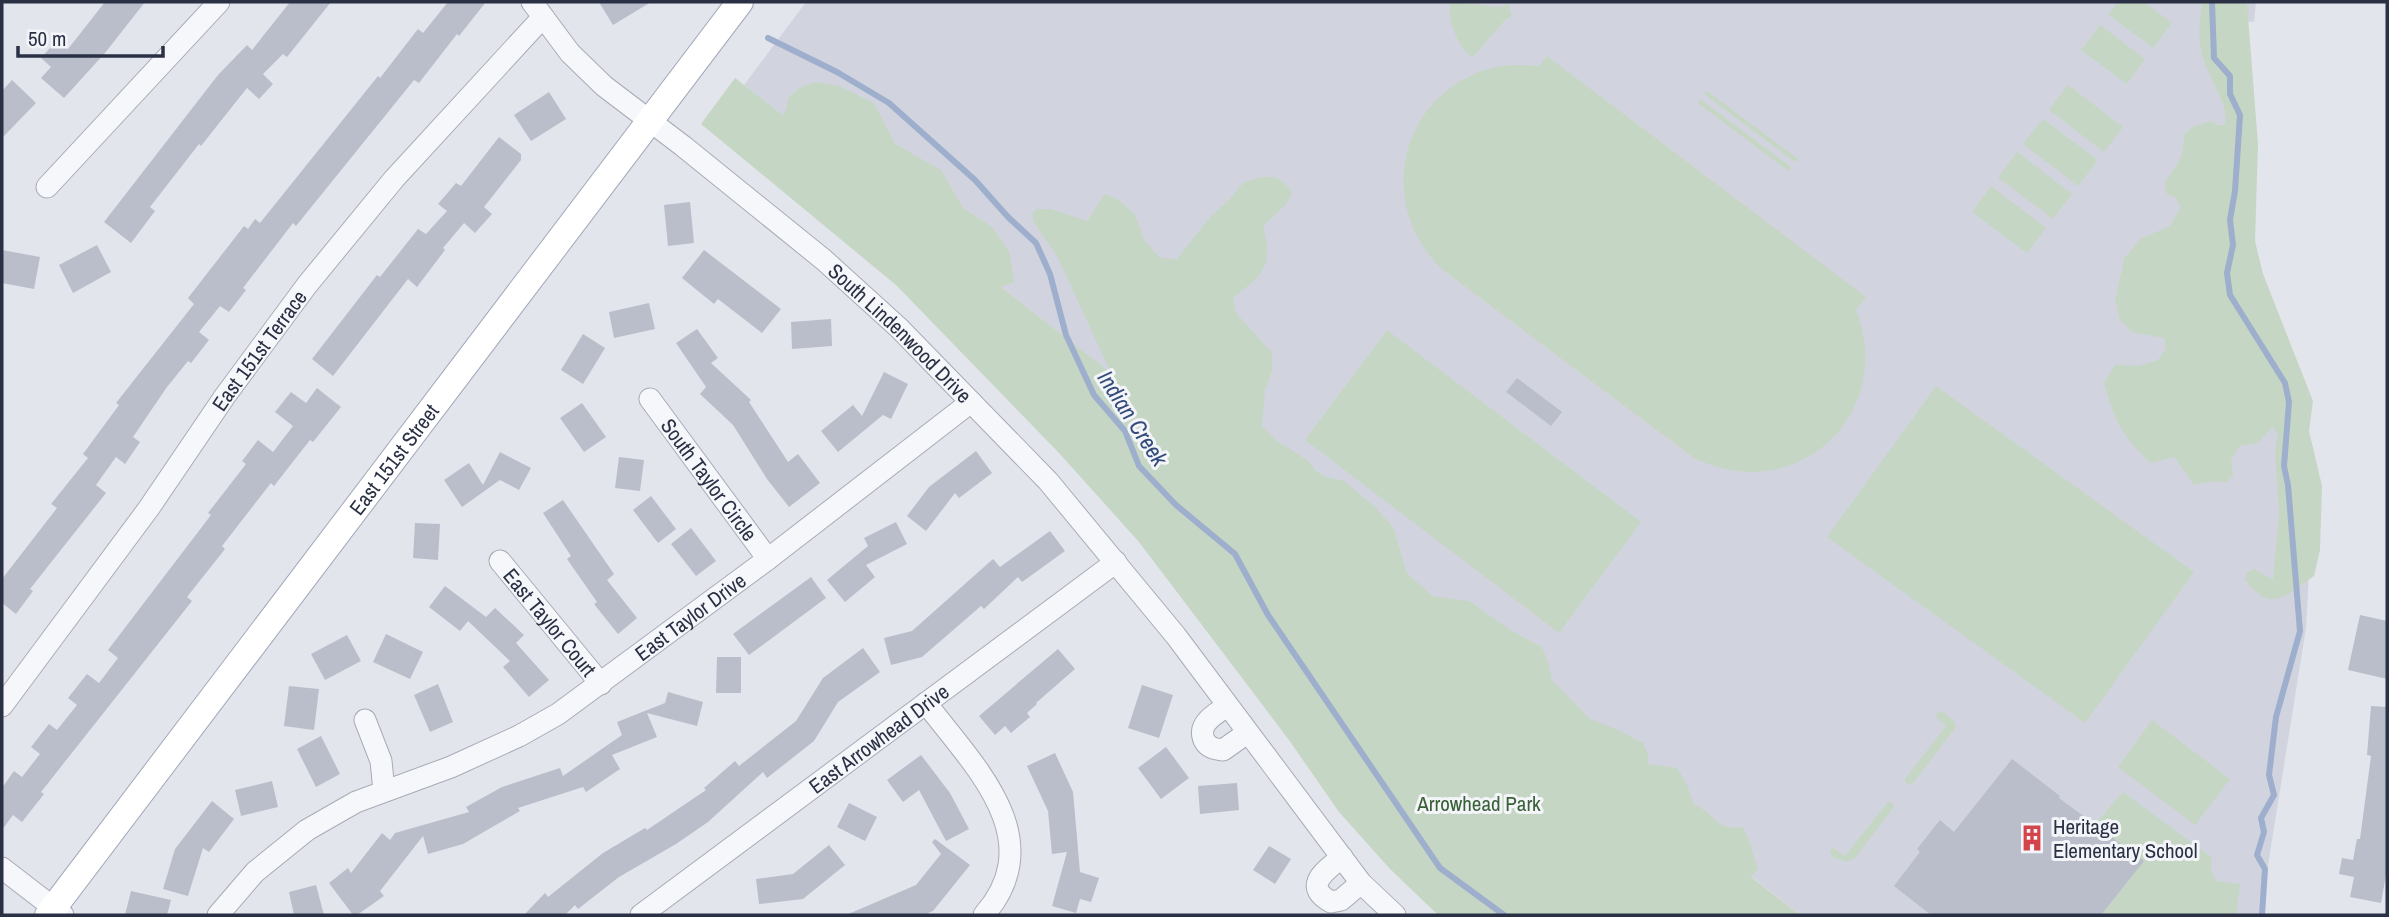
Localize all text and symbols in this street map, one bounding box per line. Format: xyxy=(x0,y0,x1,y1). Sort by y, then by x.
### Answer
scale bar xyxy=(18,14,163,58)
text: 50 m xyxy=(28,24,66,53)
street label: South Lindenwood Drive xyxy=(822,256,979,409)
street label: East 151st Terrace xyxy=(205,284,313,416)
water label: Indian Creek xyxy=(1091,364,1176,473)
street label: East 151st Street xyxy=(342,398,445,521)
street label: South Taylor Circle xyxy=(654,412,764,547)
street label: East Taylor Court xyxy=(497,562,603,683)
street label: East Taylor Drive xyxy=(629,566,752,667)
street label: East Arrowhead Drive xyxy=(803,677,954,800)
park label: Arrowhead Park xyxy=(1416,789,1541,818)
place label: Heritage Elementary School xyxy=(2053,812,2198,865)
building icon: Heritage Elementary School xyxy=(2017,823,2047,853)

